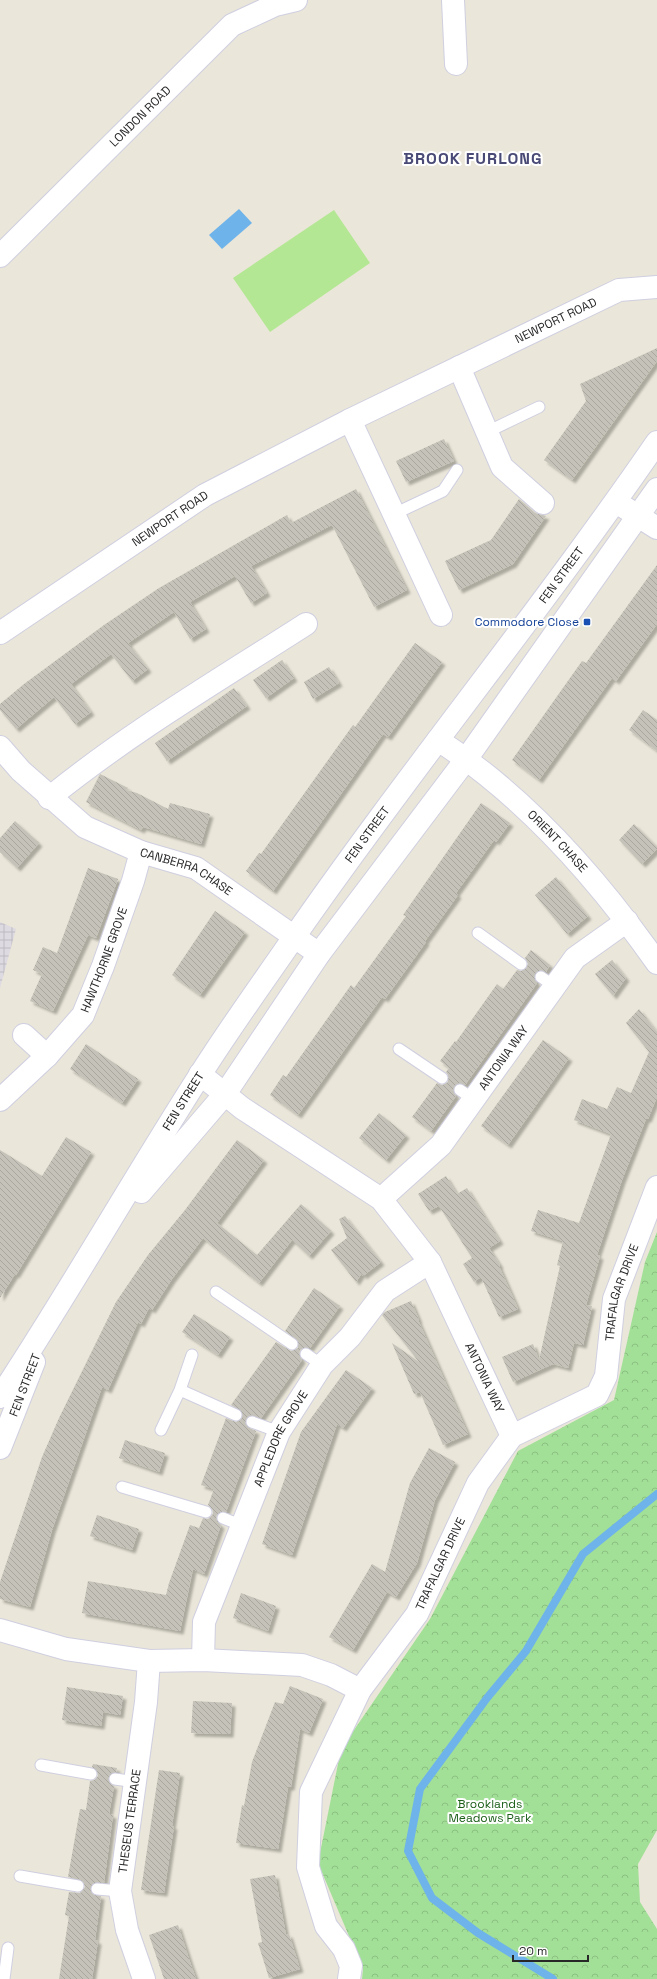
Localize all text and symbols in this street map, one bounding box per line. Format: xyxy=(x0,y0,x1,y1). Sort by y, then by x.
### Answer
street label: LONDON ROAD xyxy=(106,82,174,150)
district label: BROOK FURLONG xyxy=(403,148,543,169)
street label: NEWPORT ROAD xyxy=(512,294,599,347)
street label: NEWPORT ROAD xyxy=(129,487,211,550)
street label: FEN STREET xyxy=(535,544,588,607)
place label: Commodore Close xyxy=(475,614,579,630)
marker: Commodore Close xyxy=(582,617,592,627)
street label: FEN STREET xyxy=(341,803,394,866)
street label: ORIENT CHASE xyxy=(524,807,591,876)
street label: CANBERRA CHASE xyxy=(138,844,236,899)
street label: HAWTHORNE GROVE xyxy=(77,905,131,1015)
street label: ANTONIA WAY xyxy=(475,1022,532,1093)
street label: FEN STREET xyxy=(159,1069,208,1134)
street label: TRAFALGAR DRIVE xyxy=(602,1241,643,1342)
street label: ANTONIA WAY xyxy=(461,1340,508,1416)
street label: FEN STREET xyxy=(6,1351,44,1419)
street label: APPLEDORE GROVE xyxy=(250,1387,312,1489)
street label: TRAFALGAR DRIVE xyxy=(412,1515,469,1613)
street label: THESEUS TERRACE xyxy=(115,1768,145,1874)
park label: Brooklands Meadows Park xyxy=(448,1796,532,1826)
scale bar xyxy=(513,1937,588,1963)
text: 20 m xyxy=(519,1943,547,1959)

